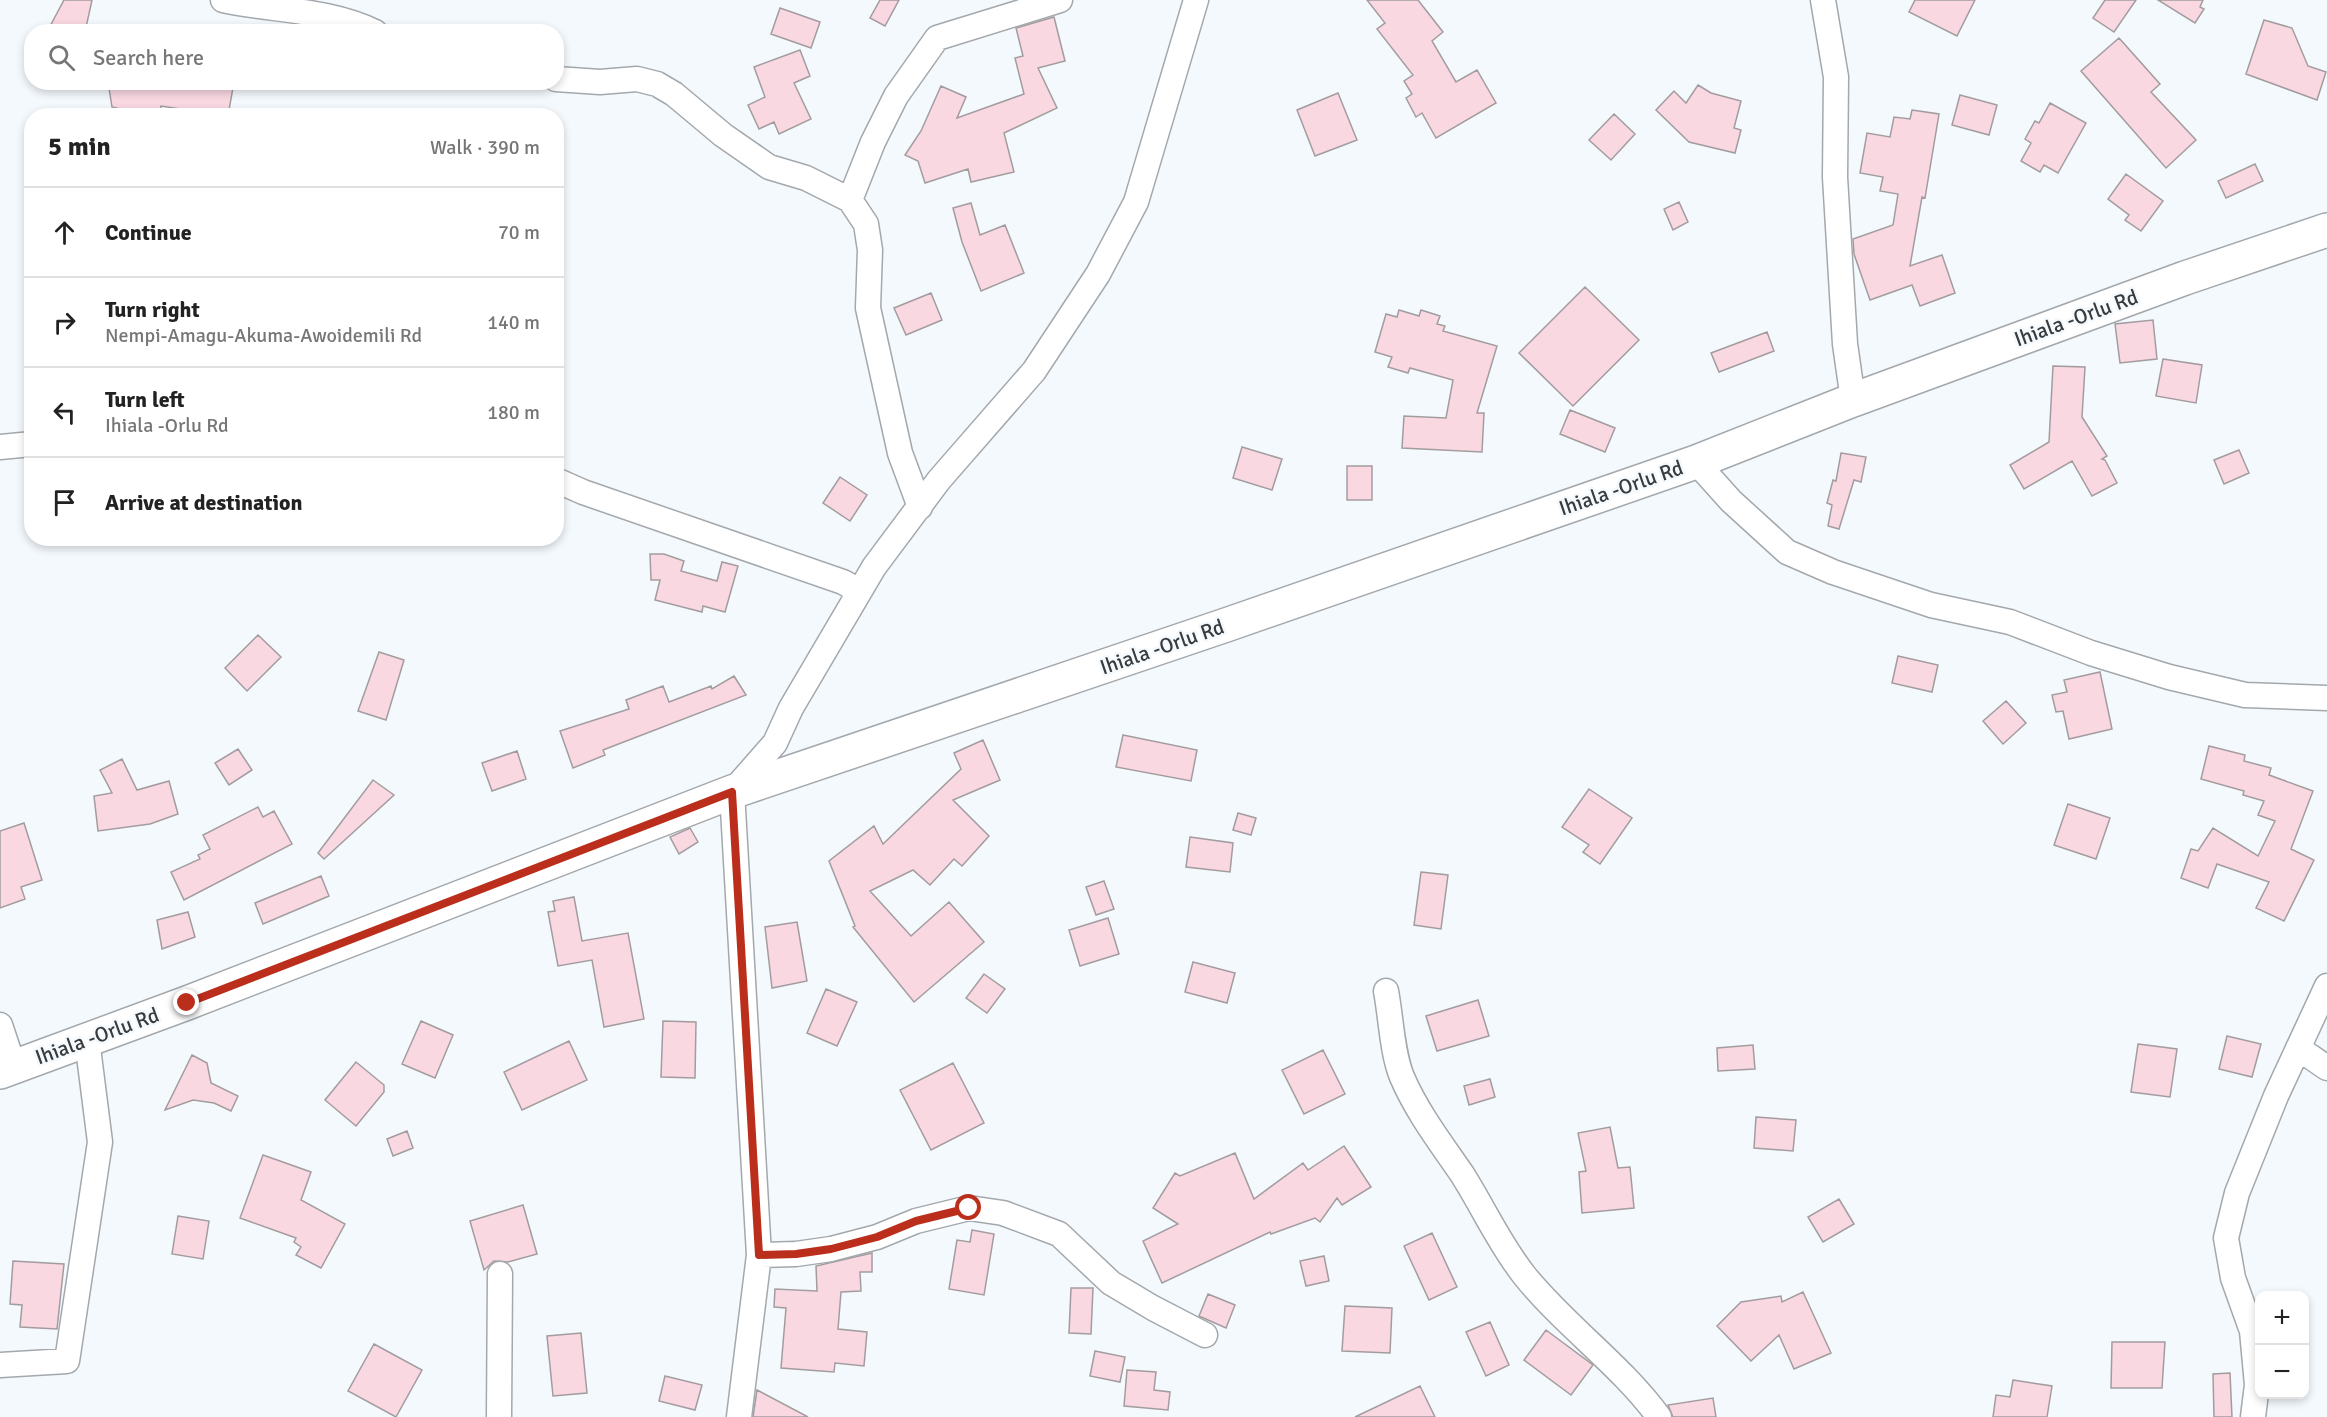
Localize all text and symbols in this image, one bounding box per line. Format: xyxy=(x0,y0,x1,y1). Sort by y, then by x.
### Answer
search box xyxy=(24,24,564,90)
icon: search xyxy=(45,41,78,74)
text: Search here xyxy=(93,44,204,71)
text: 5 min xyxy=(48,131,111,163)
text: Walk · 390 m xyxy=(430,135,540,160)
icon: ahead xyxy=(48,216,81,249)
text: Continue xyxy=(105,219,192,246)
text: 70 m xyxy=(498,220,540,245)
street label: Ihiala -Orlu Rd xyxy=(2011,284,2141,352)
text: Turn right xyxy=(105,296,200,323)
icon: right xyxy=(48,306,81,339)
text: 140 m xyxy=(487,310,540,335)
text: Nempi-Amagu-Akuma-Awoidemili Rd xyxy=(105,323,422,348)
text: Turn left xyxy=(105,386,185,413)
icon: left xyxy=(48,396,81,429)
text: 180 m xyxy=(487,400,540,425)
text: Ihiala -Orlu Rd xyxy=(105,413,229,438)
street label: Ihiala -Orlu Rd xyxy=(1555,455,1687,521)
icon: arrive xyxy=(48,486,81,519)
text: Arrive at destination xyxy=(105,489,302,516)
street label: Ihiala -Orlu Rd xyxy=(1096,614,1228,680)
route end xyxy=(173,989,199,1015)
street label: Ihiala -Orlu Rd xyxy=(32,1002,162,1070)
route start xyxy=(955,1194,981,1220)
map controls xyxy=(2255,1291,2309,1399)
button: + xyxy=(2255,1291,2309,1345)
button: − xyxy=(2255,1345,2309,1399)

